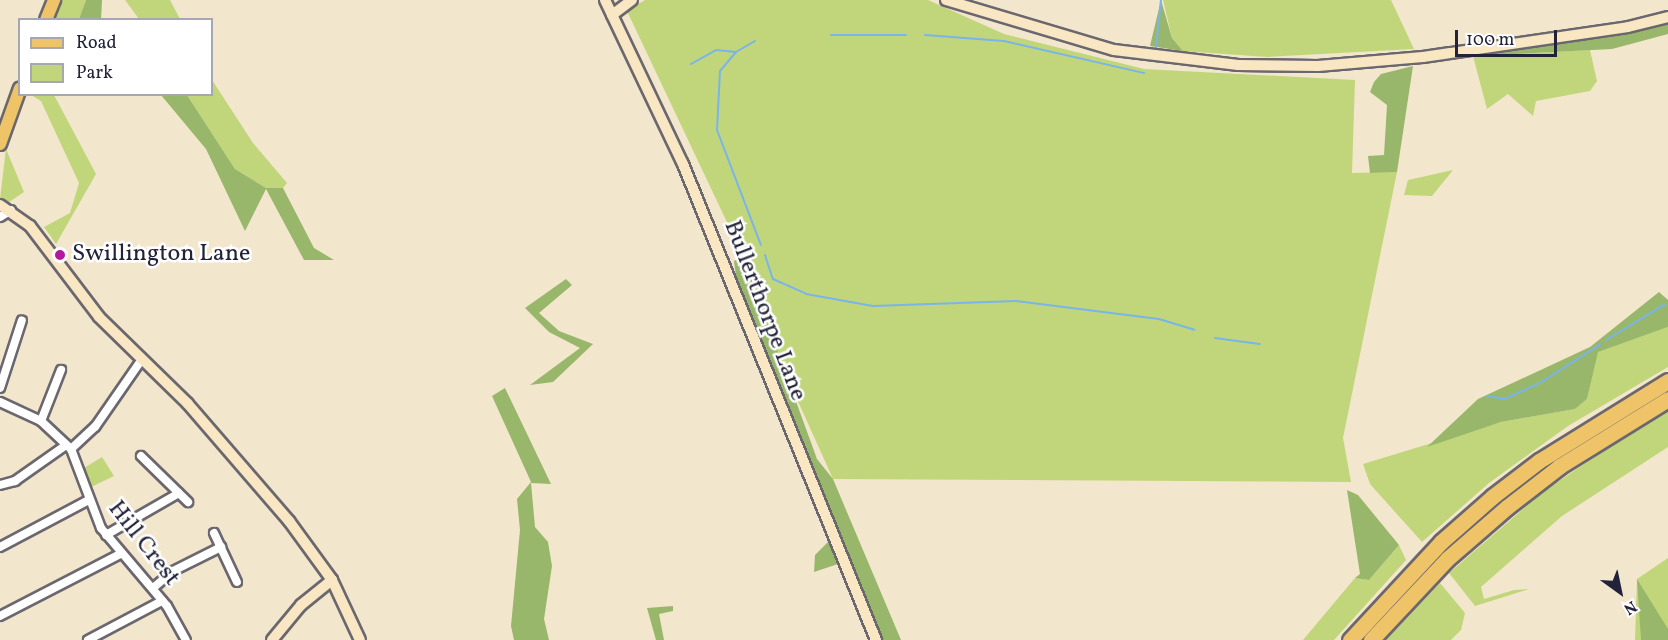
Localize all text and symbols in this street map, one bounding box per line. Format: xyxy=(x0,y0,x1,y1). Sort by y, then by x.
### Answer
legend xyxy=(18,18,213,96)
scale bar xyxy=(1458,18,1560,56)
text: 100 m xyxy=(1466,28,1515,53)
text: Road xyxy=(76,31,117,56)
text: Park xyxy=(76,61,113,86)
street label: Bullerthorpe Lane xyxy=(716,217,812,405)
place label: Swillington Lane xyxy=(72,241,250,269)
marker: Swillington Lane xyxy=(53,248,67,262)
street label: Hill Crest xyxy=(101,496,185,592)
north arrow xyxy=(1590,562,1650,622)
text: N xyxy=(1619,595,1641,619)

